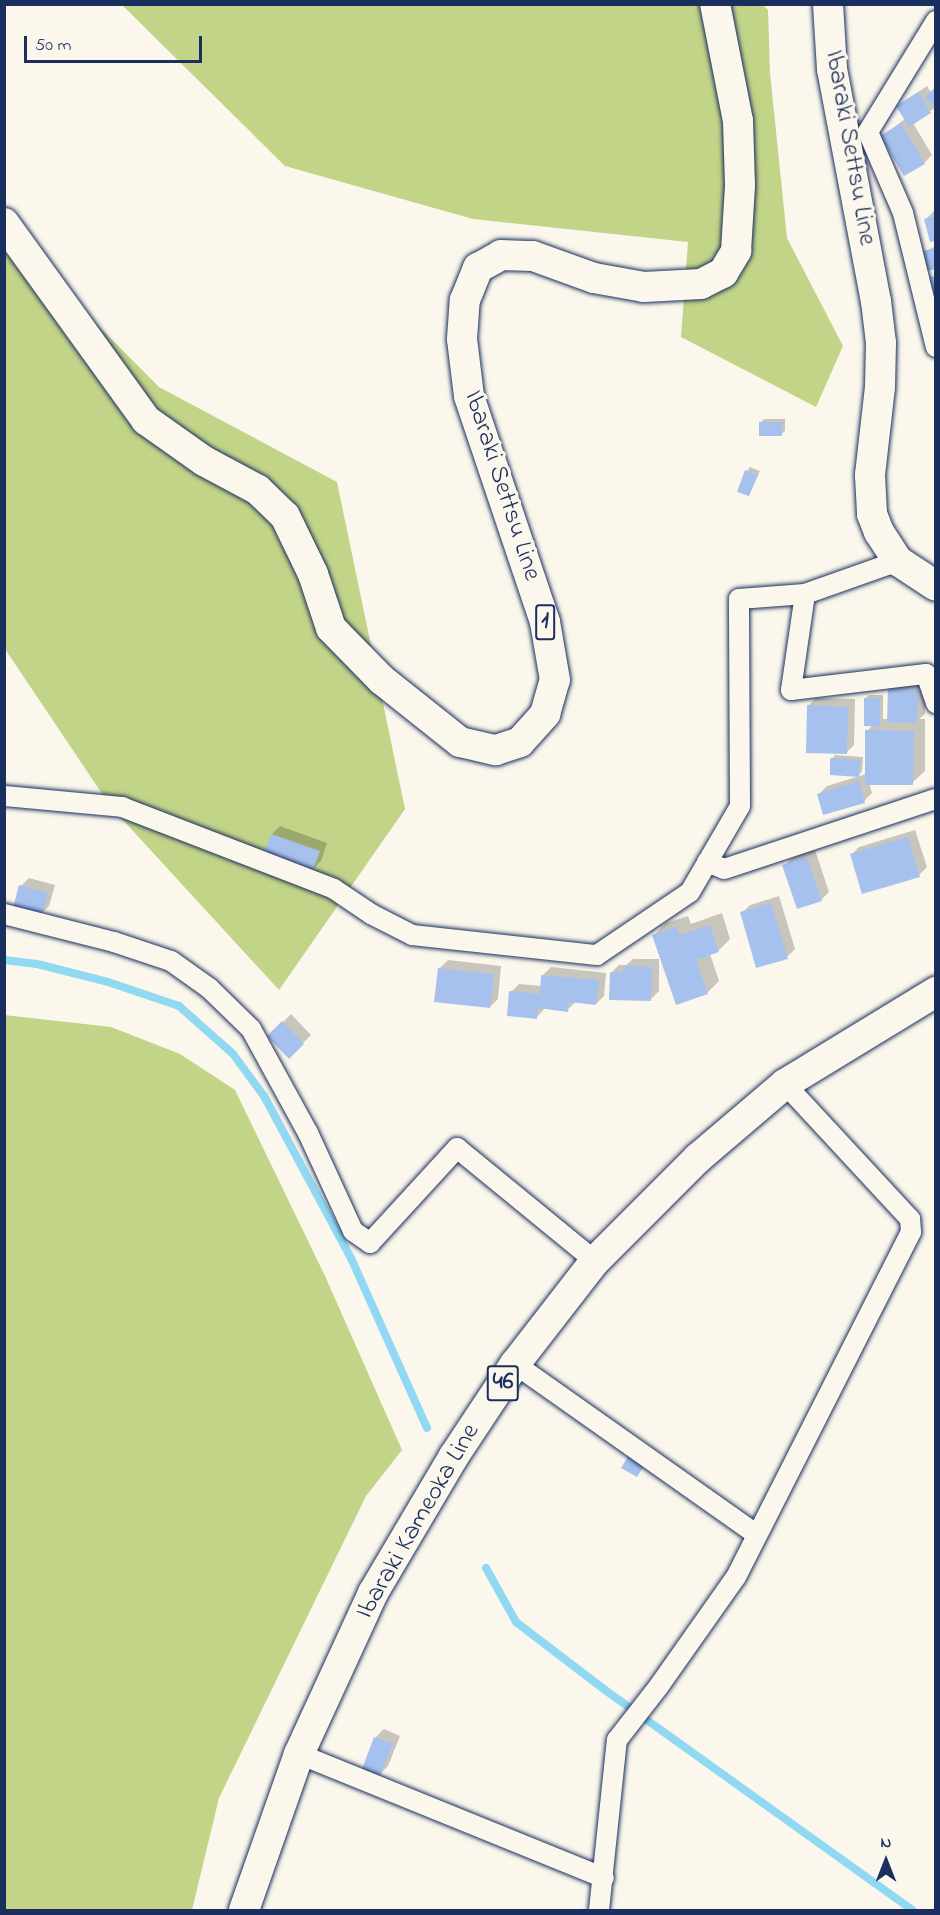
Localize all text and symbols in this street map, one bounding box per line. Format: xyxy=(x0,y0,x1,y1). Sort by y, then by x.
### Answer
scale bar xyxy=(27,24,206,62)
text: 50 m xyxy=(35,33,72,59)
street label: Ibaraki Settsu Line xyxy=(816,48,882,248)
street label: Ibaraki Settsu Line xyxy=(456,387,546,585)
road number: 1 xyxy=(534,601,556,643)
road number: 46 xyxy=(486,1362,520,1404)
street label: Ibaraki Kameoka Line xyxy=(350,1419,488,1625)
north arrow xyxy=(856,1831,916,1891)
text: N xyxy=(881,1831,891,1855)

